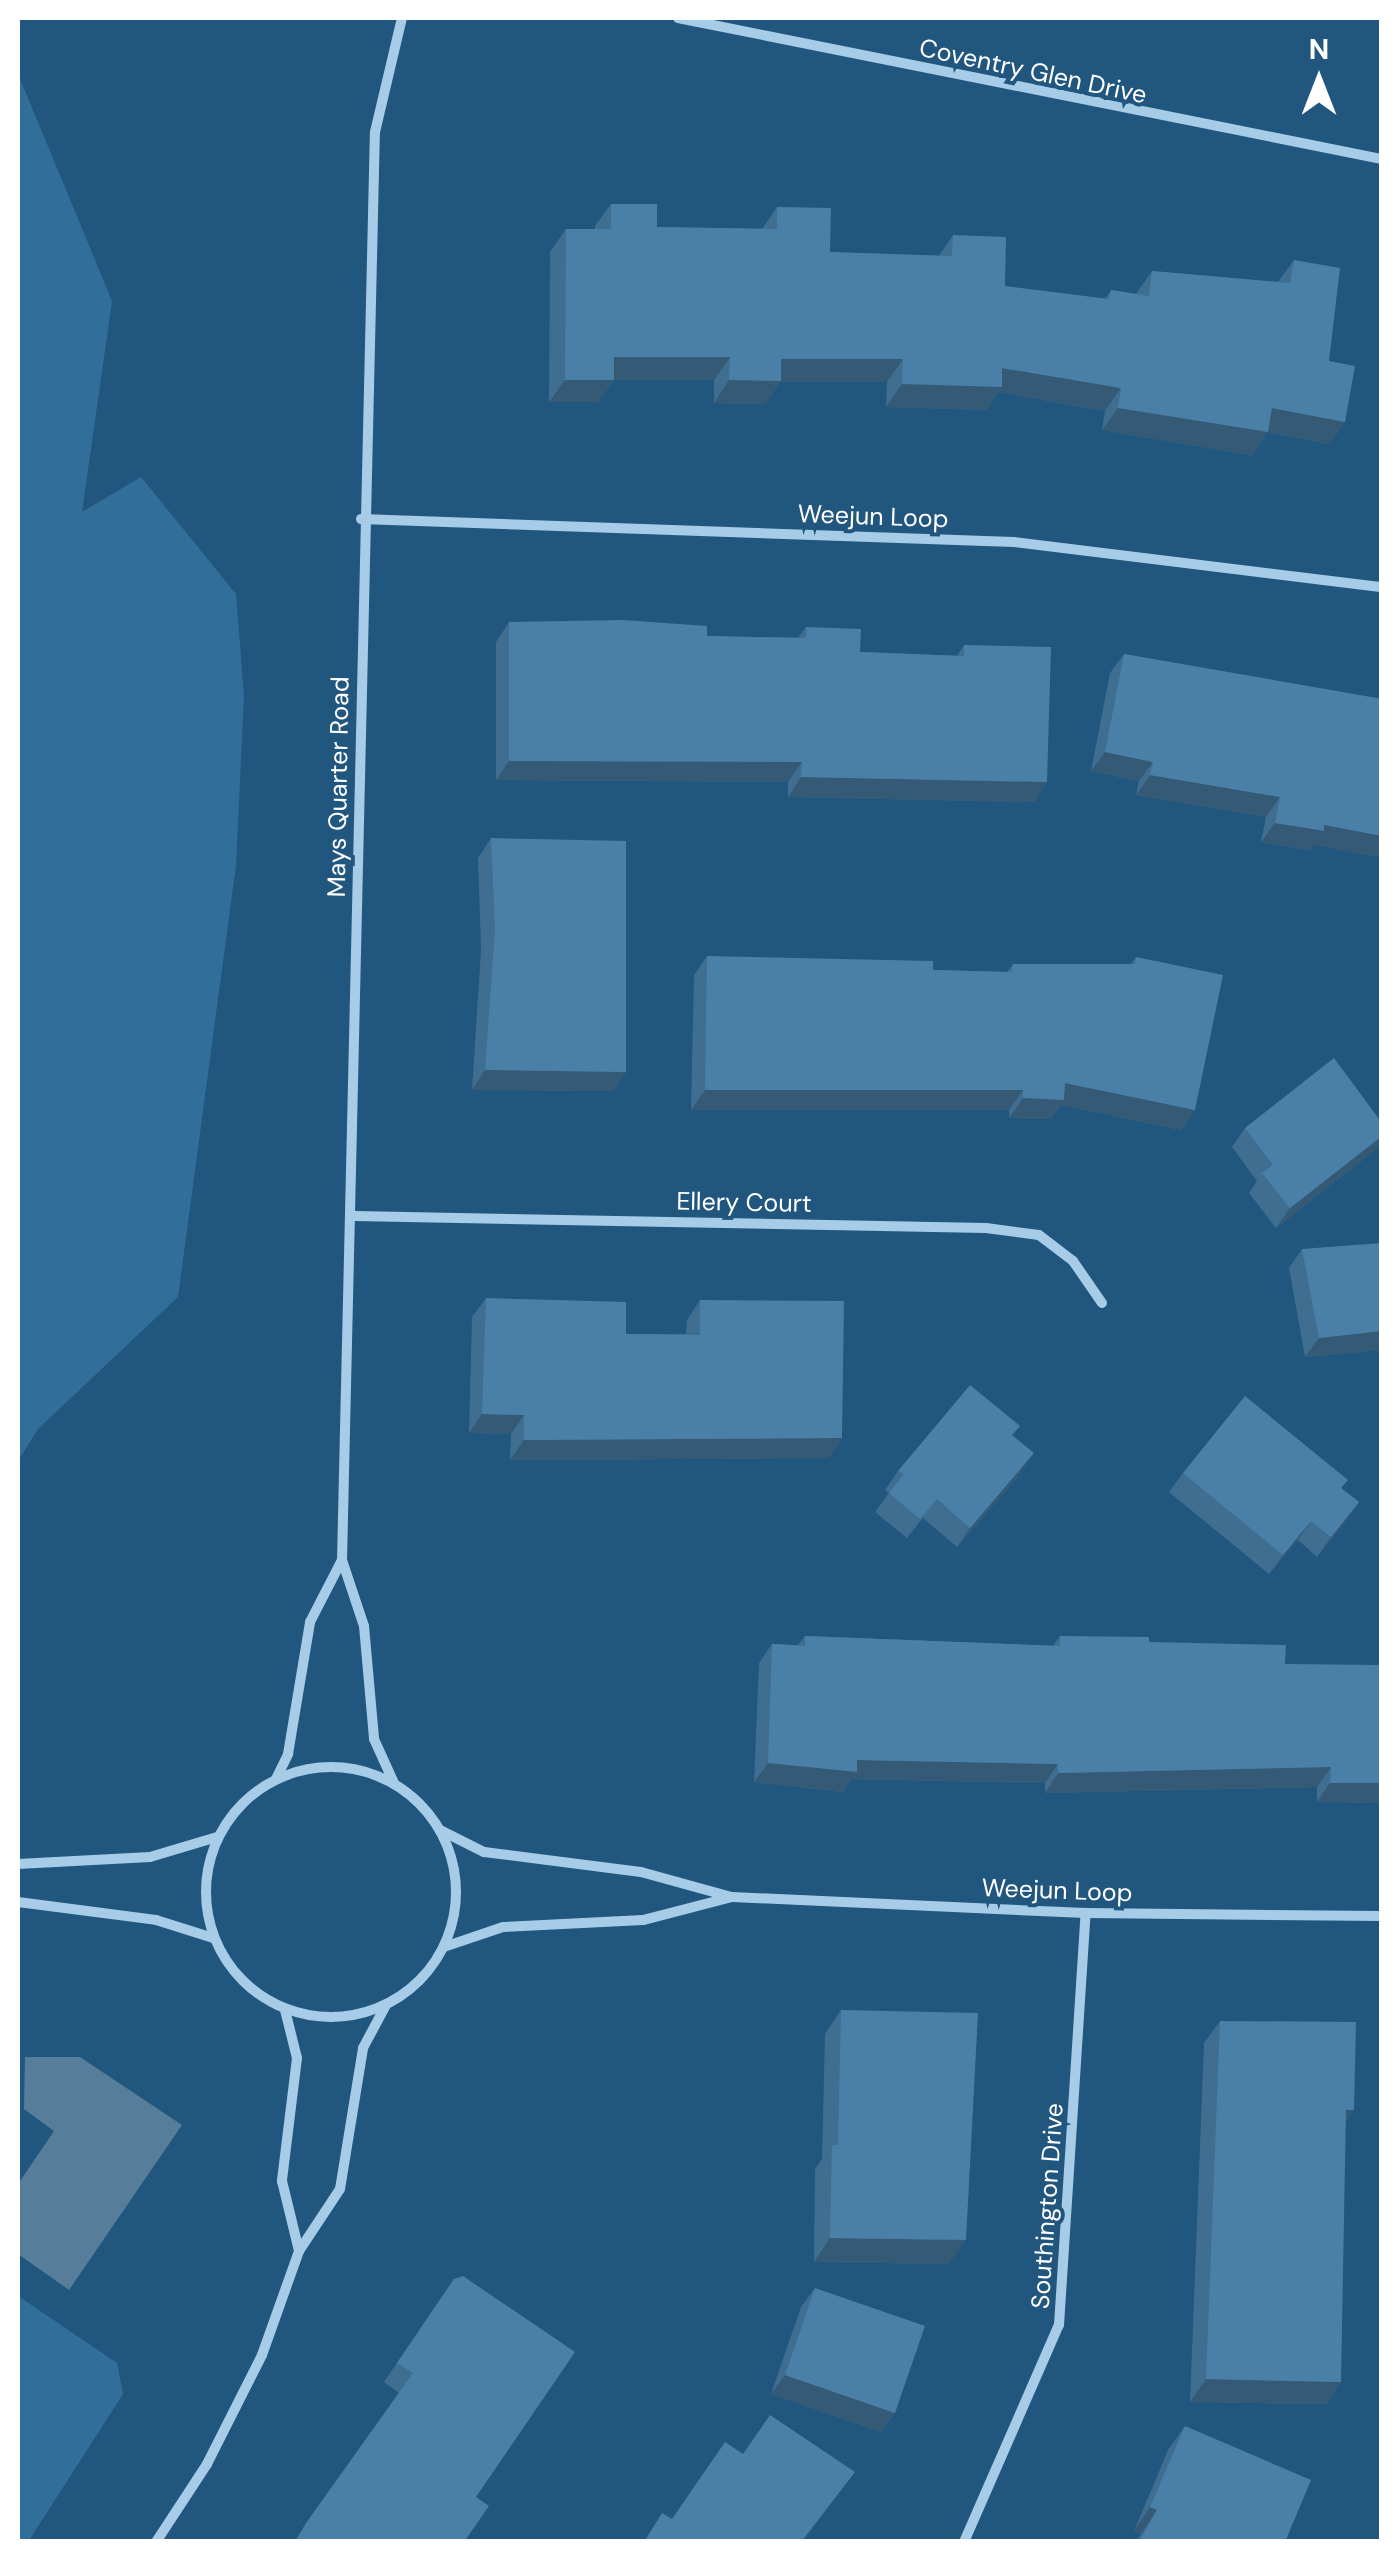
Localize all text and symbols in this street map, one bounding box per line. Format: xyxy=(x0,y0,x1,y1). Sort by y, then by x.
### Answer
north arrow xyxy=(1269,30,1369,130)
text: N xyxy=(1309,31,1329,68)
street label: Coventry Glen Drive xyxy=(917,33,1149,111)
street label: Weejun Loop xyxy=(797,499,949,535)
street label: Mays Quarter Road xyxy=(322,676,356,898)
street label: Ellery Court xyxy=(676,1187,812,1219)
street label: Weejun Loop xyxy=(981,1873,1133,1909)
street label: Southington Drive xyxy=(1026,2102,1070,2310)

